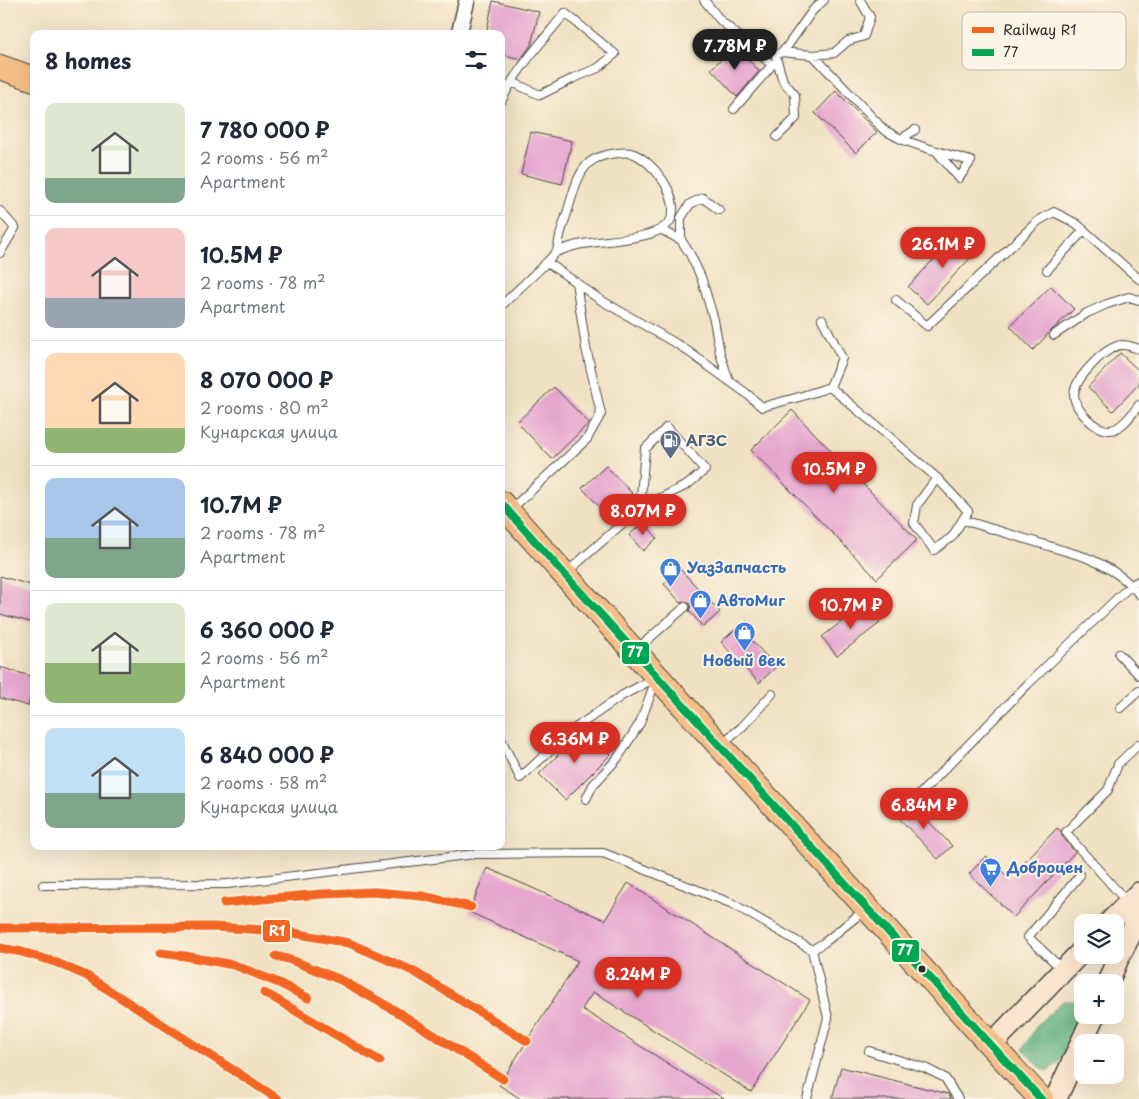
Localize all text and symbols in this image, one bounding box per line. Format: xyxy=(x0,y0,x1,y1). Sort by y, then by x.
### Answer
legend xyxy=(962,12,1126,70)
text: Railway R1 xyxy=(1003,19,1076,40)
pin: 7.78M ₽ xyxy=(689,28,781,71)
text: 7.78M ₽ xyxy=(703,33,767,57)
text: 77 xyxy=(1003,41,1019,62)
text: 8 homes xyxy=(45,44,131,76)
icon: filters xyxy=(462,46,490,74)
text: 7 780 000 ₽ xyxy=(200,113,329,145)
icon: home xyxy=(85,123,145,183)
text: 2 rooms · 56 m² xyxy=(200,145,329,169)
text: Apartment xyxy=(200,169,285,193)
pin: 26.1M ₽ xyxy=(897,226,989,269)
text: 26.1M ₽ xyxy=(911,231,975,255)
text: 10.5M ₽ xyxy=(200,238,282,270)
icon: home xyxy=(85,248,145,308)
text: 2 rooms · 78 m² xyxy=(200,270,326,294)
text: Apartment xyxy=(200,294,285,318)
text: 8 070 000 ₽ xyxy=(200,363,333,395)
icon: home xyxy=(85,373,145,433)
text: 2 rooms · 80 m² xyxy=(200,395,329,419)
text: Кунарская улица xyxy=(200,419,338,443)
place label: АГЗС xyxy=(686,428,727,451)
fuel station icon: АГЗС xyxy=(658,429,682,460)
pin: 10.5M ₽ xyxy=(788,452,880,494)
text: 10.5M ₽ xyxy=(803,456,865,480)
text: 10.7M ₽ xyxy=(200,488,282,520)
pin: 8.07M ₽ xyxy=(597,494,689,536)
icon: home xyxy=(85,498,145,558)
text: 8.07M ₽ xyxy=(610,498,676,522)
text: 2 rooms · 78 m² xyxy=(200,520,326,544)
text: Apartment xyxy=(200,544,285,568)
place label: УазЗапчасть xyxy=(686,555,786,578)
shop icon: УазЗапчасть xyxy=(659,556,683,587)
place label: АвтоМиг xyxy=(717,588,786,611)
pin: 10.7M ₽ xyxy=(805,588,897,630)
shop icon: АвтоМиг xyxy=(689,589,713,620)
text: 10.7M ₽ xyxy=(820,592,882,616)
text: 6 360 000 ₽ xyxy=(200,613,334,645)
shop icon: Новый век xyxy=(732,621,756,652)
icon: home xyxy=(85,623,145,683)
line badge: 77 xyxy=(621,641,650,665)
text: 77 xyxy=(627,641,643,662)
text: 2 rooms · 56 m² xyxy=(200,645,329,669)
place label: Новый век xyxy=(703,648,786,671)
text: Apartment xyxy=(200,669,285,693)
pin: 6.36M ₽ xyxy=(529,722,621,764)
text: 6.36M ₽ xyxy=(541,726,609,750)
text: 6 840 000 ₽ xyxy=(200,738,334,770)
icon: home xyxy=(85,748,145,808)
text: 2 rooms · 58 m² xyxy=(200,770,327,794)
pin: 6.84M ₽ xyxy=(878,788,970,830)
text: 6.84M ₽ xyxy=(891,792,957,816)
text: Кунарская улица xyxy=(200,794,338,818)
place label: Доброцен xyxy=(1006,855,1083,878)
supermarket icon: Доброцен xyxy=(979,856,1003,887)
map controls xyxy=(1074,914,1124,1084)
button: layers xyxy=(1074,914,1124,964)
line badge: R1 xyxy=(262,919,291,943)
text: R1 xyxy=(269,920,286,941)
line badge: 77 xyxy=(891,939,920,963)
text: 77 xyxy=(897,939,913,960)
pin: 8.24M ₽ xyxy=(592,956,684,999)
text: 8.24M ₽ xyxy=(605,961,671,985)
unlabelled marker xyxy=(917,964,927,974)
button: + xyxy=(1074,974,1124,1024)
button: − xyxy=(1074,1034,1124,1084)

